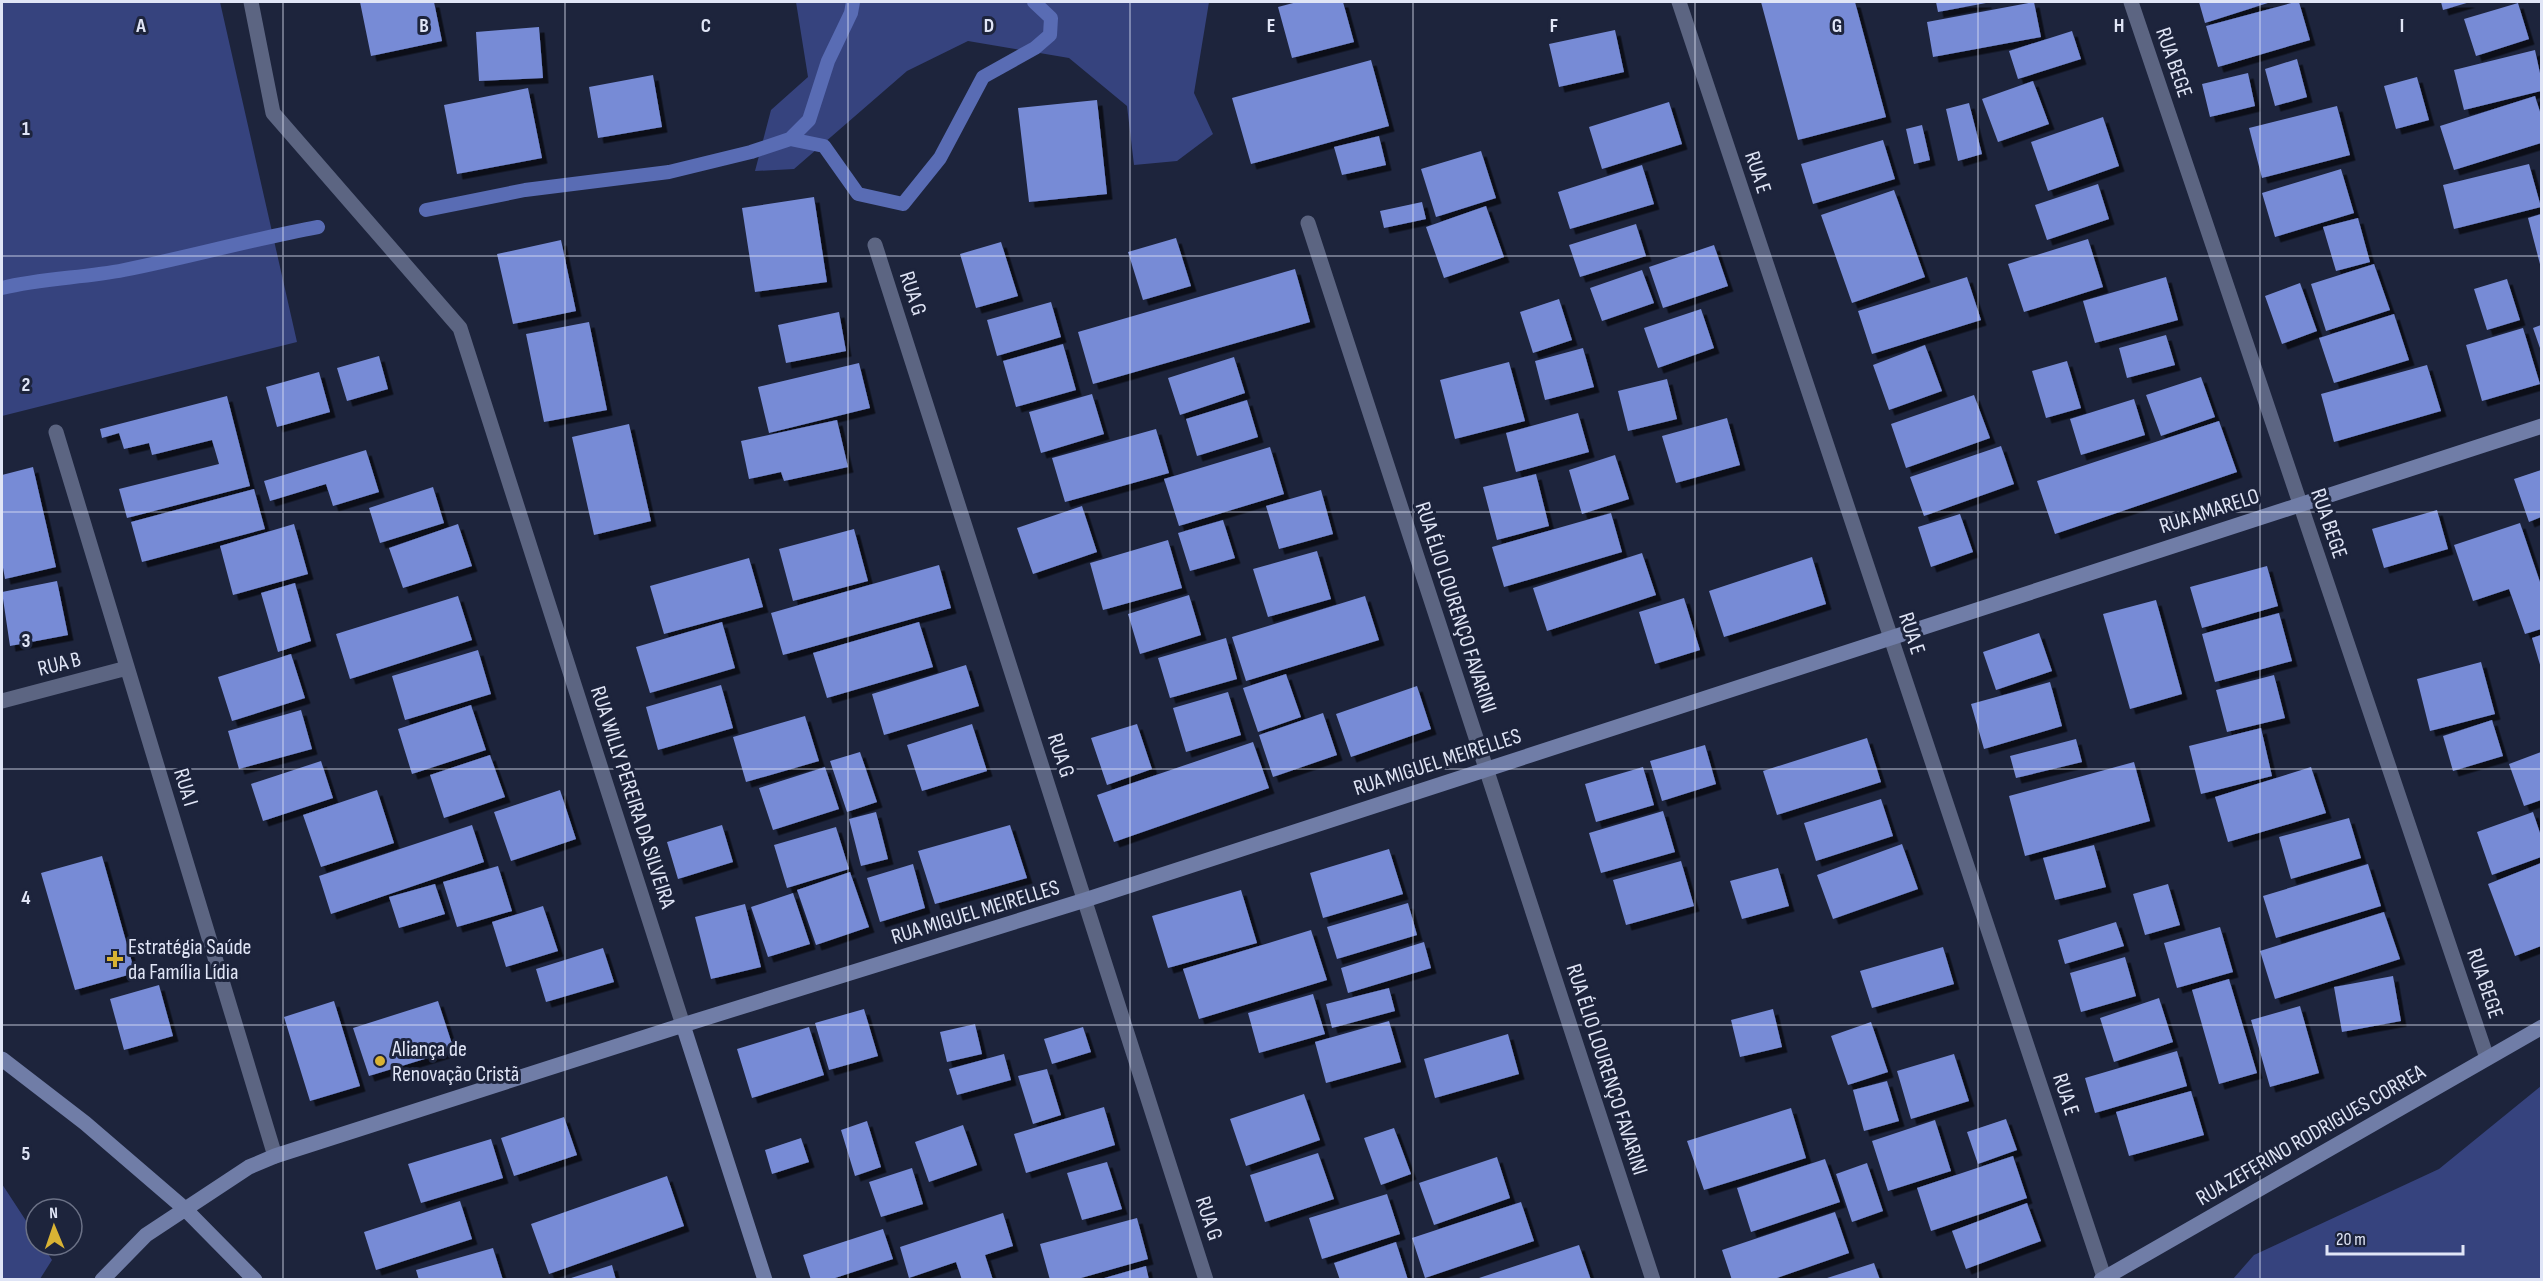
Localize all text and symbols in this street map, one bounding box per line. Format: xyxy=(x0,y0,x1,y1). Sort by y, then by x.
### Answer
text: A xyxy=(135,14,146,38)
text: B xyxy=(419,14,429,38)
text: C xyxy=(701,14,711,38)
text: D xyxy=(984,14,994,38)
text: E xyxy=(1267,14,1275,38)
text: F xyxy=(1550,14,1558,38)
text: G xyxy=(1832,14,1842,38)
text: H xyxy=(2114,14,2124,38)
text: I xyxy=(2400,14,2404,38)
street label: RUA BEGE xyxy=(2149,24,2198,101)
text: 1 xyxy=(22,117,30,141)
street label: RUA E xyxy=(1738,148,1777,197)
street label: RUA G xyxy=(893,268,932,319)
text: 2 xyxy=(22,373,30,397)
street label: RUA AMARELO xyxy=(2156,483,2263,540)
street label: RUA BEGE xyxy=(2304,485,2353,562)
street label: RUA ÉLIO LOURENÇO FAVARINI xyxy=(1409,498,1502,716)
street label: RUA E xyxy=(1892,609,1931,658)
text: 3 xyxy=(22,629,31,653)
street label: RUA B xyxy=(35,646,84,683)
street label: RUA WILLY PEREIRA DA SILVEIRA xyxy=(584,683,681,913)
street label: RUA MIGUEL MEIRELLES xyxy=(1350,723,1525,802)
street label: RUA G xyxy=(1041,730,1080,781)
street label: RUA I xyxy=(167,765,204,810)
street label: RUA MIGUEL MEIRELLES xyxy=(888,874,1063,951)
text: 4 xyxy=(21,886,31,910)
place label: Estratégia Saúde da Família Lídia xyxy=(128,934,251,986)
street label: RUA BEGE xyxy=(2460,945,2509,1022)
marker: Estratégia Saúde da Família Lídia xyxy=(106,950,124,968)
street label: RUA ÉLIO LOURENÇO FAVARINI xyxy=(1560,960,1653,1178)
place label: Aliança de Renovação Cristã xyxy=(391,1036,519,1088)
marker: Aliança de Renovação Cristã xyxy=(373,1054,387,1068)
street label: RUA ZEFERINO RODRIGUES CORREA xyxy=(2191,1058,2431,1212)
street label: RUA E xyxy=(2046,1070,2085,1119)
text: 5 xyxy=(22,1142,31,1166)
street label: RUA G xyxy=(1189,1193,1228,1244)
north arrow xyxy=(24,1197,84,1257)
text: N xyxy=(49,1204,58,1223)
scale bar xyxy=(2327,1218,2464,1256)
text: 20 m xyxy=(2336,1229,2366,1250)

